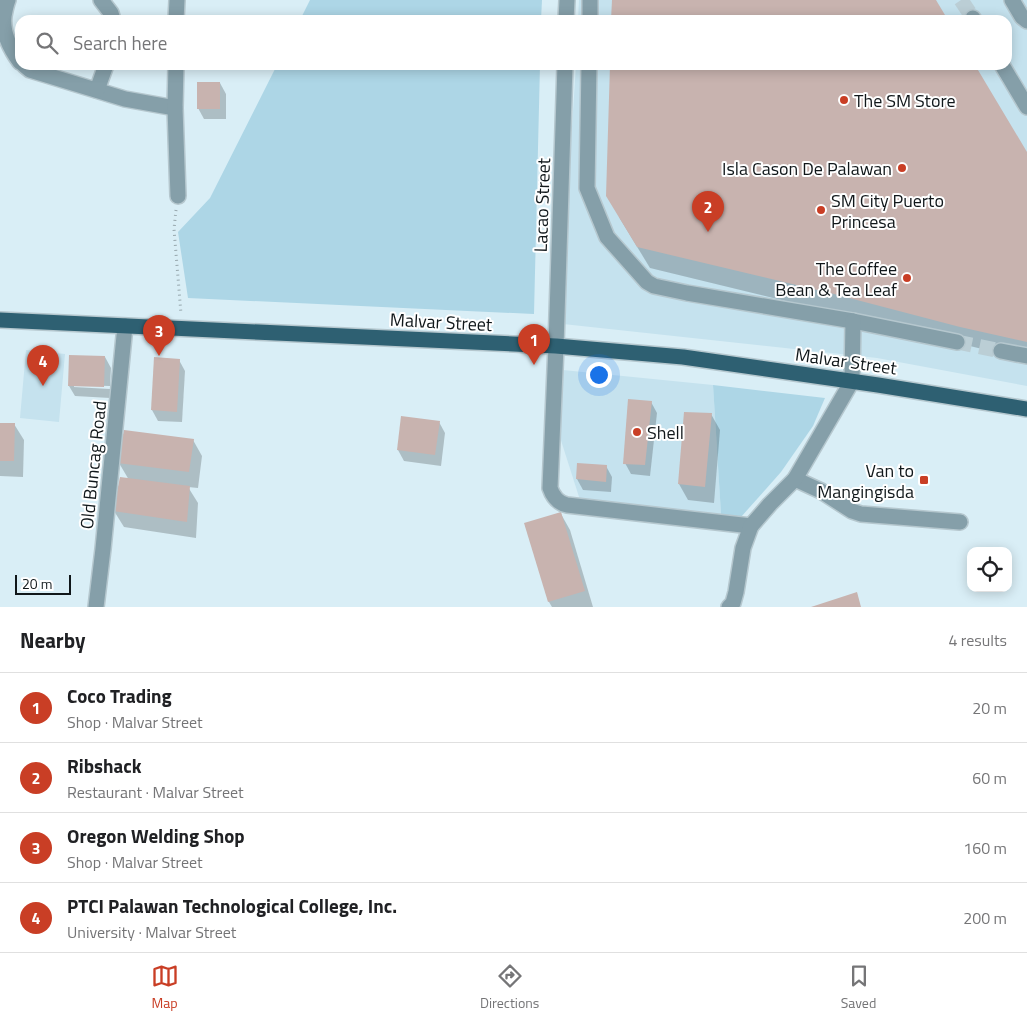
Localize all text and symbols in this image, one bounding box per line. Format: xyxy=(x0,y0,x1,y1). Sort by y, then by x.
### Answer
search box xyxy=(15,15,1012,70)
text: Search here xyxy=(73,28,167,57)
icon: search xyxy=(33,29,61,57)
place label: The SM Store xyxy=(854,87,956,114)
marker: The SM Store xyxy=(838,94,850,106)
place label: Isla Cason De Palawan xyxy=(722,155,892,182)
street label: Lacao Street xyxy=(527,157,557,253)
marker: Isla Cason De Palawan xyxy=(896,162,908,174)
place label: SM City Puerto Princesa xyxy=(831,187,944,235)
pin: 2 xyxy=(692,191,724,232)
marker: SM City Puerto Princesa xyxy=(815,204,827,216)
place label: The Coffee Bean & Tea Leaf xyxy=(775,255,897,303)
marker: The Coffee Bean & Tea Leaf xyxy=(901,272,913,284)
street label: Malvar Street xyxy=(389,306,494,338)
pin: 3 xyxy=(143,315,175,356)
pin: 1 xyxy=(518,324,550,365)
street label: Malvar Street xyxy=(793,341,899,382)
pin: 4 xyxy=(27,345,59,386)
your location xyxy=(586,362,612,388)
street label: Old Buncag Road xyxy=(73,399,113,531)
place label: Shell xyxy=(647,419,684,446)
marker: Shell xyxy=(631,426,643,438)
place label: Van to Mangingisda xyxy=(817,457,914,505)
marker: Van to Mangingisda xyxy=(918,474,930,486)
map controls xyxy=(967,547,1012,592)
button: locate xyxy=(967,547,1012,592)
scale bar xyxy=(15,572,71,595)
text: 20 m xyxy=(22,573,52,594)
text: Nearby xyxy=(20,624,85,656)
text: 4 results xyxy=(948,628,1007,652)
text: Coco Trading xyxy=(67,681,172,710)
text: 1 xyxy=(32,696,40,720)
text: 20 m xyxy=(972,696,1007,720)
text: Shop · Malvar Street xyxy=(67,710,203,734)
text: Ribshack xyxy=(67,751,141,780)
text: 2 xyxy=(32,766,40,790)
text: 60 m xyxy=(972,766,1007,790)
text: Restaurant · Malvar Street xyxy=(67,780,244,804)
text: Oregon Welding Shop xyxy=(67,821,245,850)
text: 3 xyxy=(32,836,40,860)
text: 160 m xyxy=(963,836,1007,860)
text: Shop · Malvar Street xyxy=(67,850,203,874)
text: PTCI Palawan Technological College, Inc. xyxy=(67,891,397,920)
text: 4 xyxy=(32,906,40,930)
text: 200 m xyxy=(963,906,1007,930)
text: University · Malvar Street xyxy=(67,920,236,944)
tab: Map xyxy=(151,962,179,1013)
tab: Directions xyxy=(480,962,539,1013)
tab: Saved xyxy=(841,962,876,1013)

